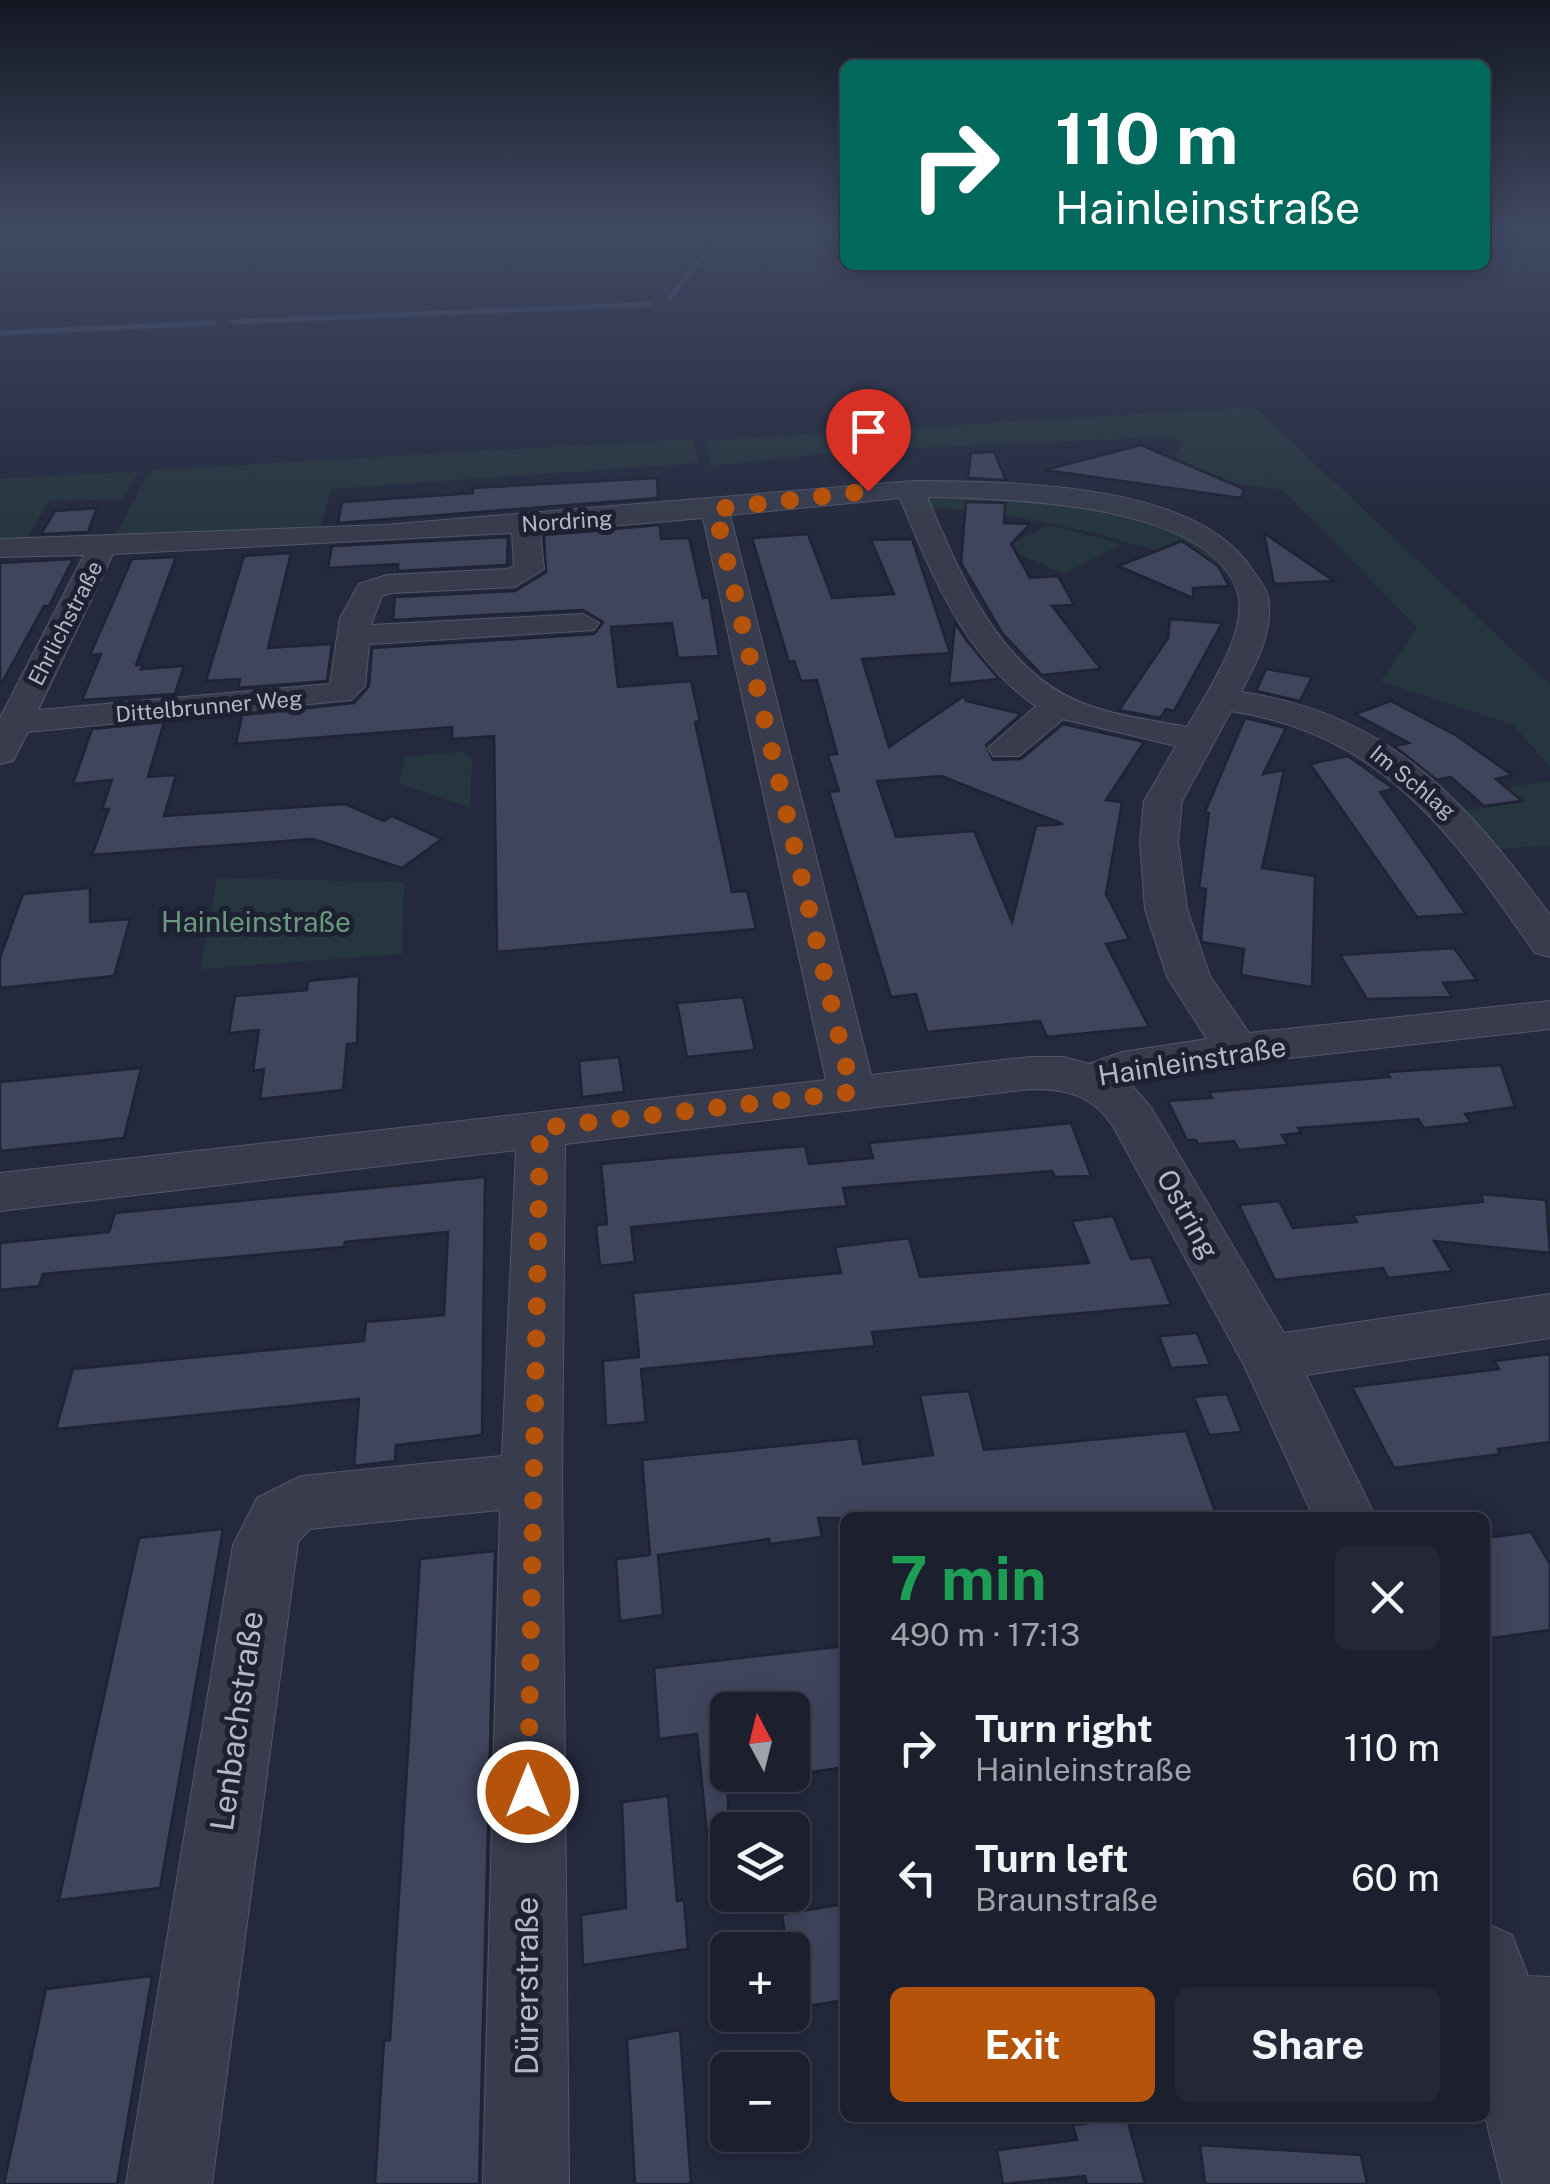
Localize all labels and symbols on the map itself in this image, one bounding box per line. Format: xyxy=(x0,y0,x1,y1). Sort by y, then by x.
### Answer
pin xyxy=(826,389,911,492)
street label: Nordring xyxy=(521,505,613,537)
street label: Ehrlichstraße xyxy=(22,556,108,690)
street label: Dittelbrunner Weg xyxy=(114,685,304,727)
street label: Im Schlag xyxy=(1365,740,1461,824)
park label: Hainleinstraße xyxy=(161,905,351,938)
street label: Hainleinstraße xyxy=(1096,1029,1288,1092)
street label: Ostring xyxy=(1151,1163,1226,1264)
street label: Lenbachstraße xyxy=(203,1609,270,1833)
north arrow xyxy=(710,1692,810,1792)
position arrow xyxy=(476,1740,580,1844)
street label: Dürerstraße xyxy=(508,1897,545,2075)

